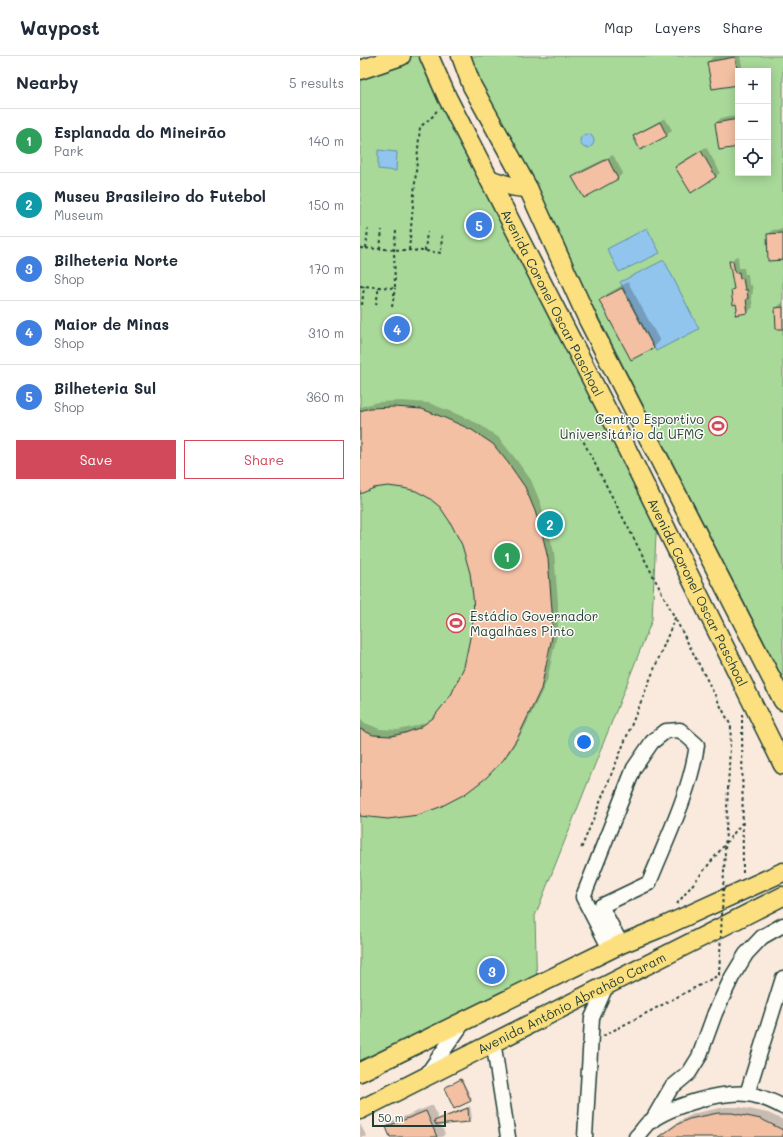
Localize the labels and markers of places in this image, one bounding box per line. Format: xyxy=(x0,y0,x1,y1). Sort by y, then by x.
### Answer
pin: 5 xyxy=(466,210,492,240)
pin: 4 xyxy=(384,314,410,344)
place label: Centro Esportivo Universitário da UFMG xyxy=(560,410,704,442)
sports icon: Centro Esportivo Universitário da UFMG xyxy=(707,415,729,437)
pin: 2 xyxy=(537,509,563,539)
pin: 1 xyxy=(494,541,520,571)
place label: Estádio Governador Magalhães Pinto xyxy=(470,607,598,639)
sports icon: Estádio Governador Magalhães Pinto xyxy=(445,612,467,634)
pin: 3 xyxy=(479,956,505,986)

